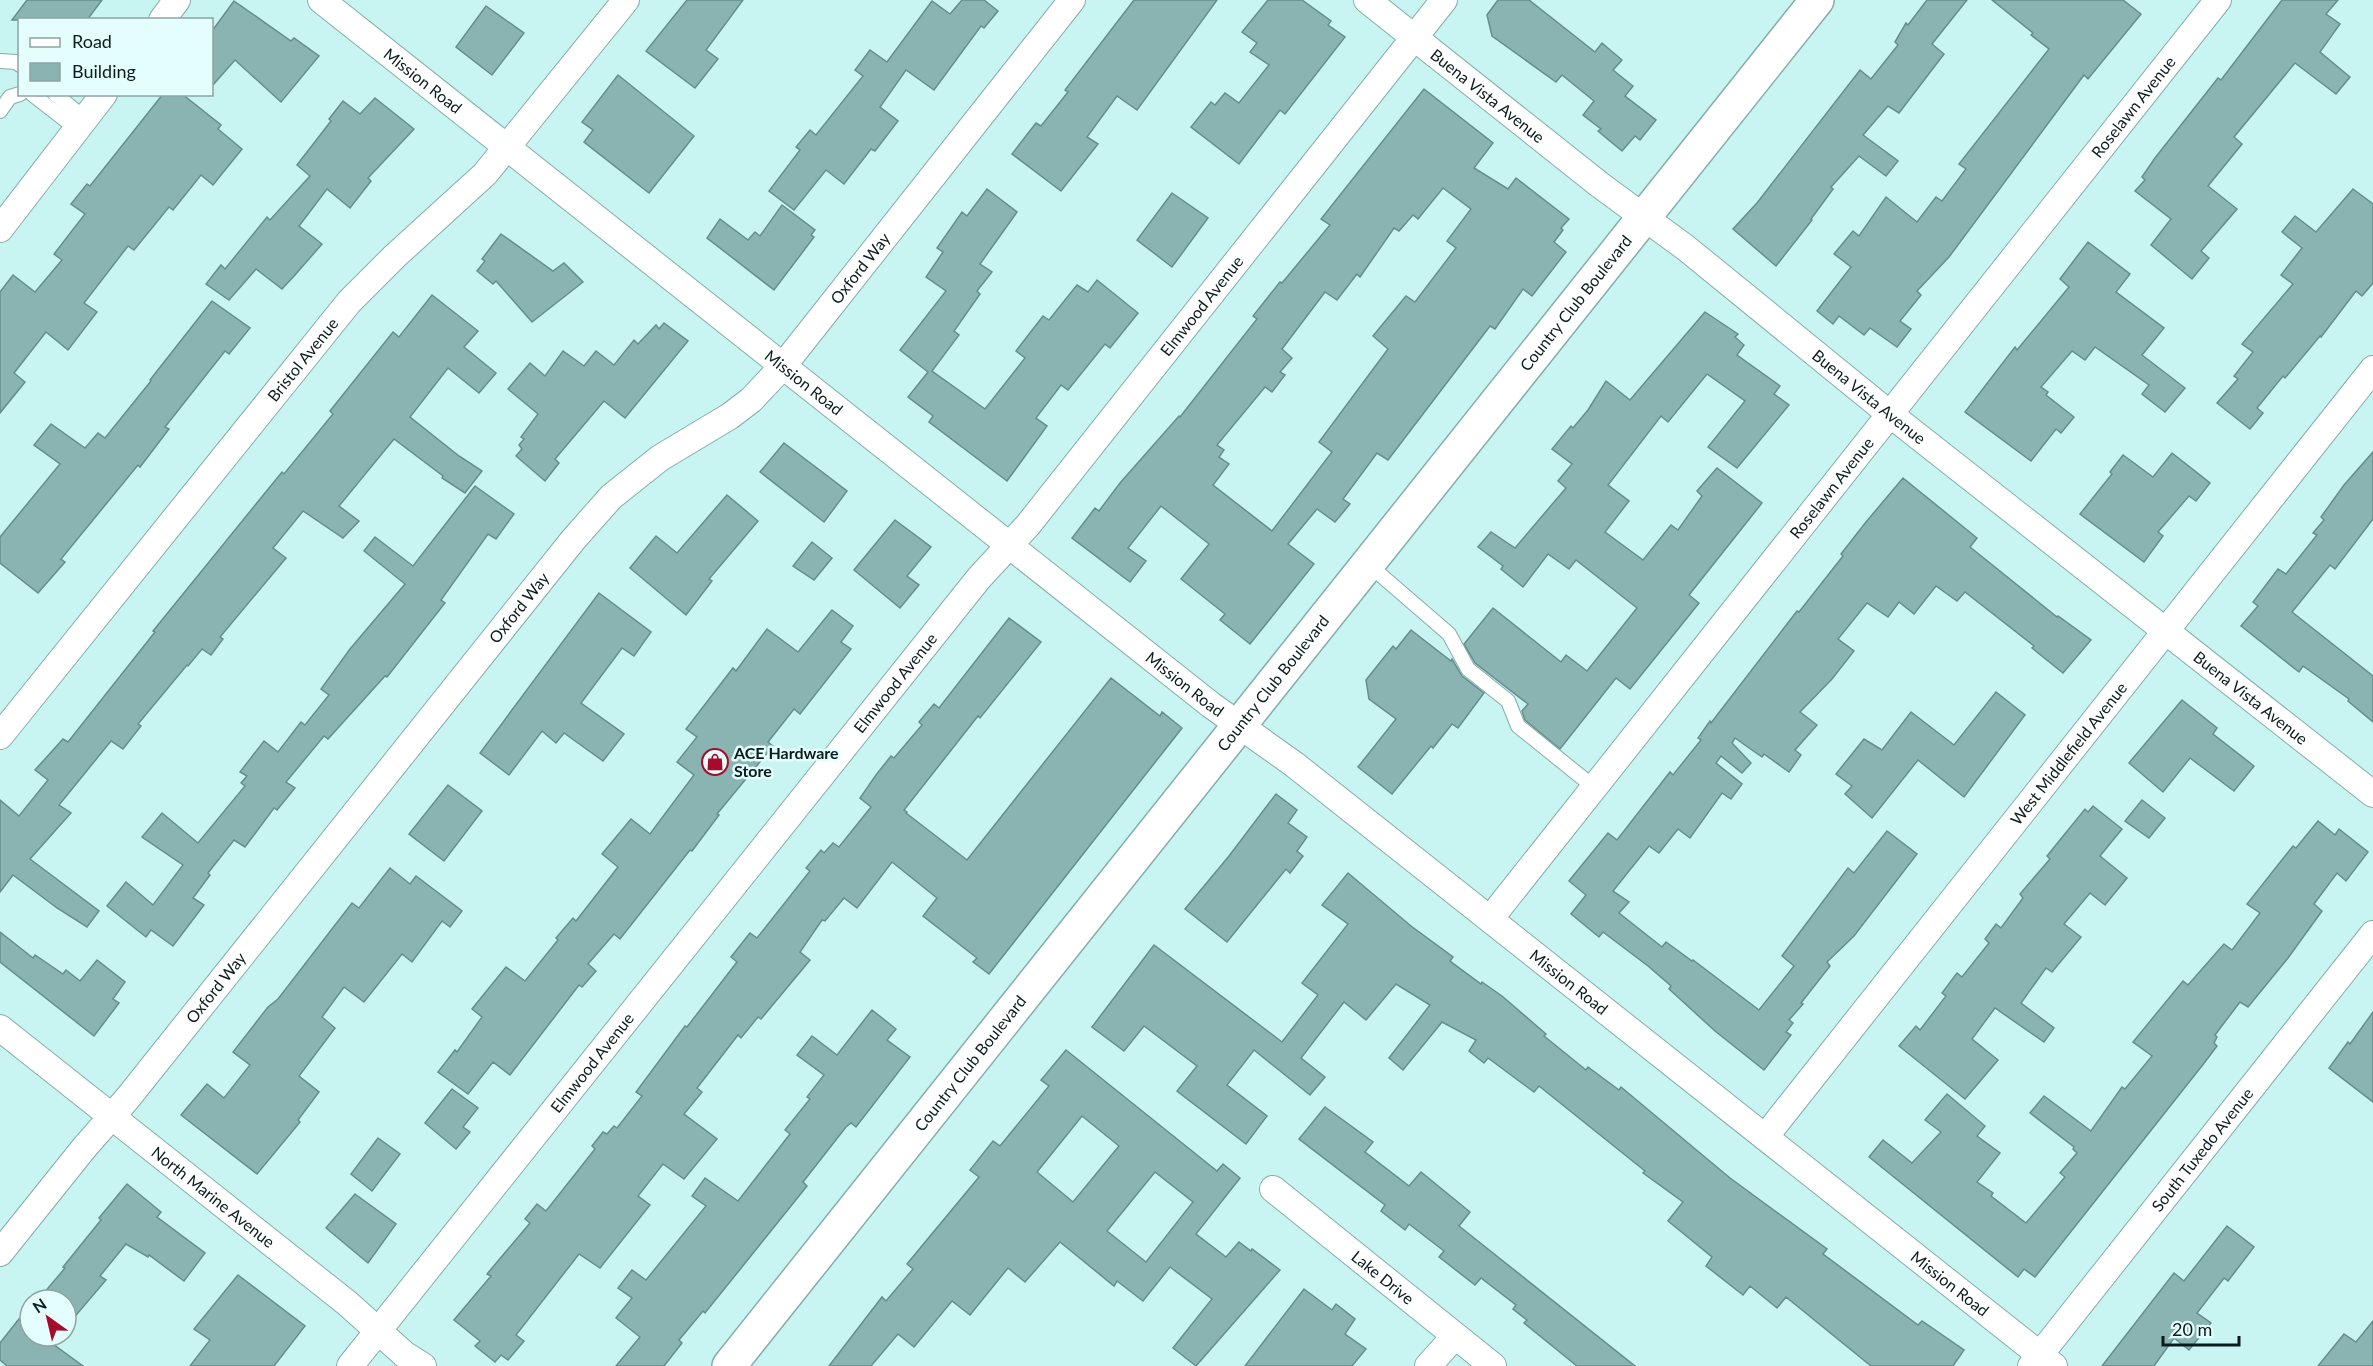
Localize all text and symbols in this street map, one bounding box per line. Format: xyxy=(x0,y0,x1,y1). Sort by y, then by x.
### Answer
legend xyxy=(18,18,213,96)
text: Road xyxy=(72,30,112,52)
street label: Mission Road xyxy=(380,44,466,117)
street label: Buena Vista Avenue xyxy=(1427,44,1549,146)
street label: Roselawn Avenue xyxy=(2087,52,2179,161)
text: Building xyxy=(72,60,136,82)
street label: Oxford Way xyxy=(826,228,894,307)
street label: Country Club Boulevard xyxy=(1515,231,1635,374)
street label: Elmwood Avenue xyxy=(1156,252,1247,359)
street label: Bristol Avenue xyxy=(263,314,342,405)
street label: Mission Road xyxy=(761,345,847,419)
street label: Buena Vista Avenue xyxy=(1809,345,1930,448)
street label: Roselawn Avenue xyxy=(1785,433,1877,542)
street label: Oxford Way xyxy=(485,568,553,647)
street label: Country Club Boulevard xyxy=(1213,611,1332,755)
street label: Elmwood Avenue xyxy=(849,629,940,736)
street label: Mission Road xyxy=(1142,647,1228,720)
street label: Buena Vista Avenue xyxy=(2190,647,2312,748)
street label: West Middlefield Avenue xyxy=(2006,678,2130,828)
place label: ACE Hardware Store xyxy=(733,743,839,780)
shop icon: ACE Hardware Store xyxy=(700,747,730,777)
street label: Mission Road xyxy=(1526,945,1612,1018)
street label: Oxford Way xyxy=(181,948,250,1027)
street label: Country Club Boulevard xyxy=(910,991,1030,1135)
street label: Elmwood Avenue xyxy=(546,1009,637,1116)
street label: South Tuxedo Avenue xyxy=(2147,1084,2257,1215)
street label: North Marine Avenue xyxy=(148,1142,279,1251)
street label: Lake Drive xyxy=(1348,1246,1418,1308)
street label: Mission Road xyxy=(1908,1247,1993,1320)
north arrow xyxy=(18,1288,78,1348)
text: N xyxy=(29,1294,50,1316)
scale bar xyxy=(2163,1309,2240,1347)
text: 20 m xyxy=(2172,1318,2212,1340)

